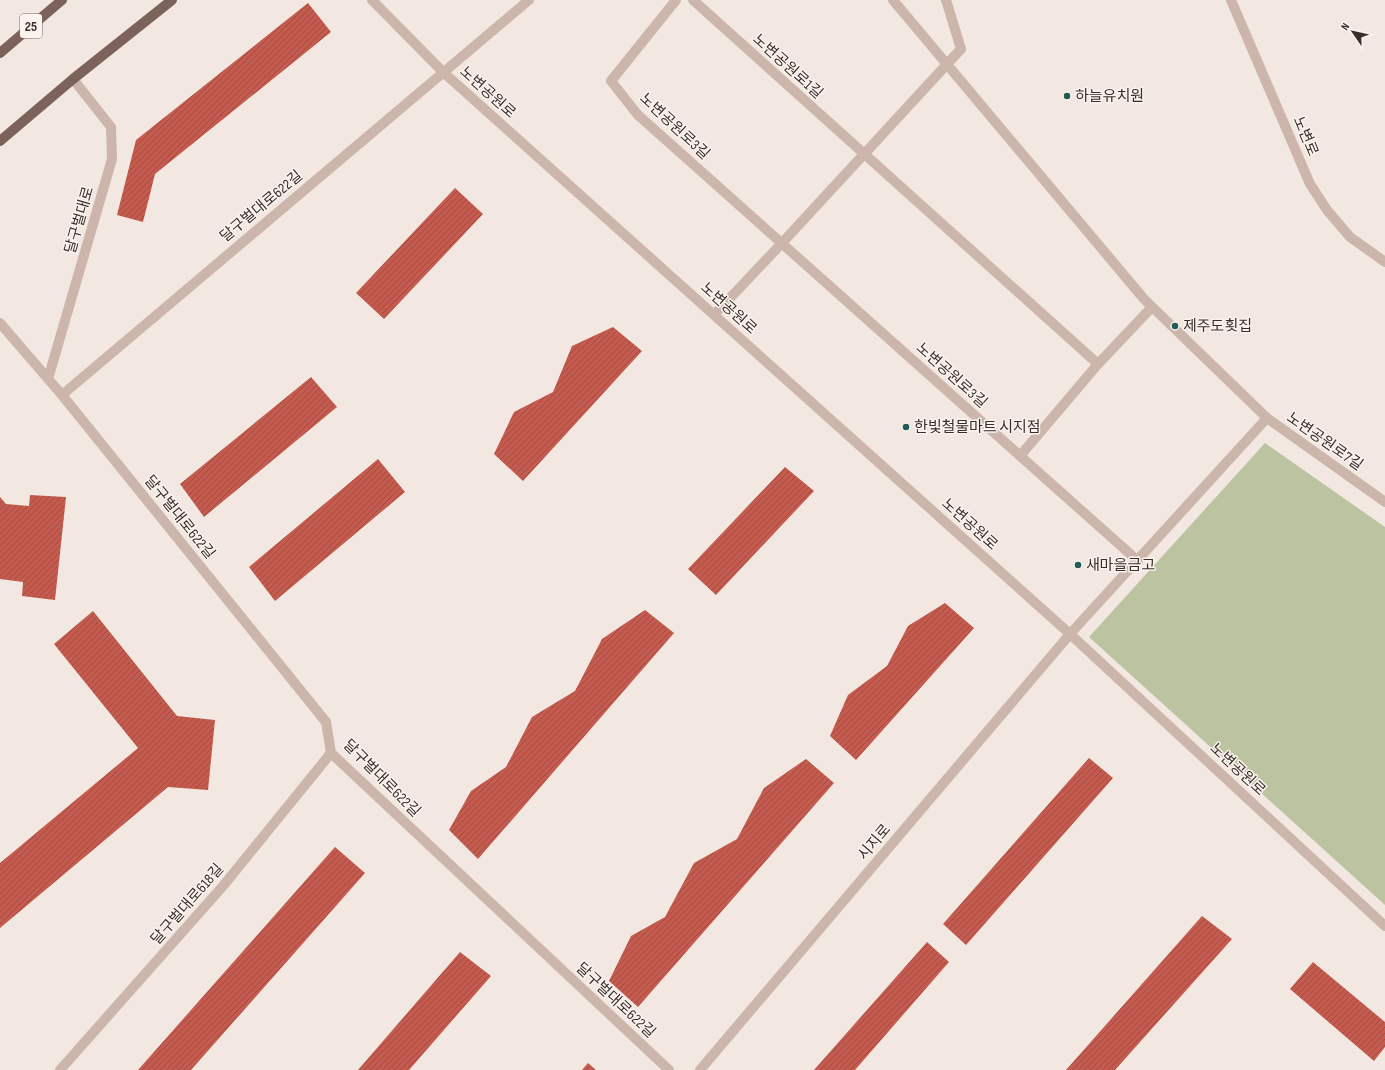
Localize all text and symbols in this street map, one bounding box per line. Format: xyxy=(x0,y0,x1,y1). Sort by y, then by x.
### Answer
north arrow xyxy=(1333,12,1373,52)
road number: 25 xyxy=(20,14,42,38)
text: N xyxy=(1338,21,1352,33)
street label: 노변공원로1길 xyxy=(749,30,827,103)
street label: 노변공원로 xyxy=(456,62,520,123)
place label: 하늘유치원 xyxy=(1075,87,1144,106)
street label: 노변공원로3길 xyxy=(636,89,714,164)
marker: 하늘유치원 xyxy=(1062,91,1072,101)
street label: 노변로 xyxy=(1289,113,1322,159)
street label: 달구벌대로622길 xyxy=(216,166,306,246)
street label: 달구벌대로 xyxy=(61,184,98,256)
street label: 노변공원로 xyxy=(697,278,761,339)
place label: 제주도횟집 xyxy=(1183,317,1252,336)
marker: 제주도횟집 xyxy=(1170,321,1180,331)
street label: 노변공원로3길 xyxy=(912,339,991,412)
street label: 노변공원로7길 xyxy=(1283,408,1367,475)
place label: 한빛철물마트 시지점 xyxy=(914,418,1041,437)
marker: 한빛철물마트 시지점 xyxy=(901,422,911,432)
street label: 달구벌대로622길 xyxy=(140,472,219,563)
street label: 노변공원로 xyxy=(938,494,1002,555)
place label: 새마을금고 xyxy=(1086,556,1155,575)
marker: 새마을금고 xyxy=(1073,560,1083,570)
street label: 달구벌대로622길 xyxy=(339,736,424,821)
street label: 노변공원로 xyxy=(1206,739,1269,800)
street label: 시지로 xyxy=(854,820,895,864)
street label: 달구벌대로618길 xyxy=(147,860,228,949)
street label: 달구벌대로622길 xyxy=(572,959,659,1042)

